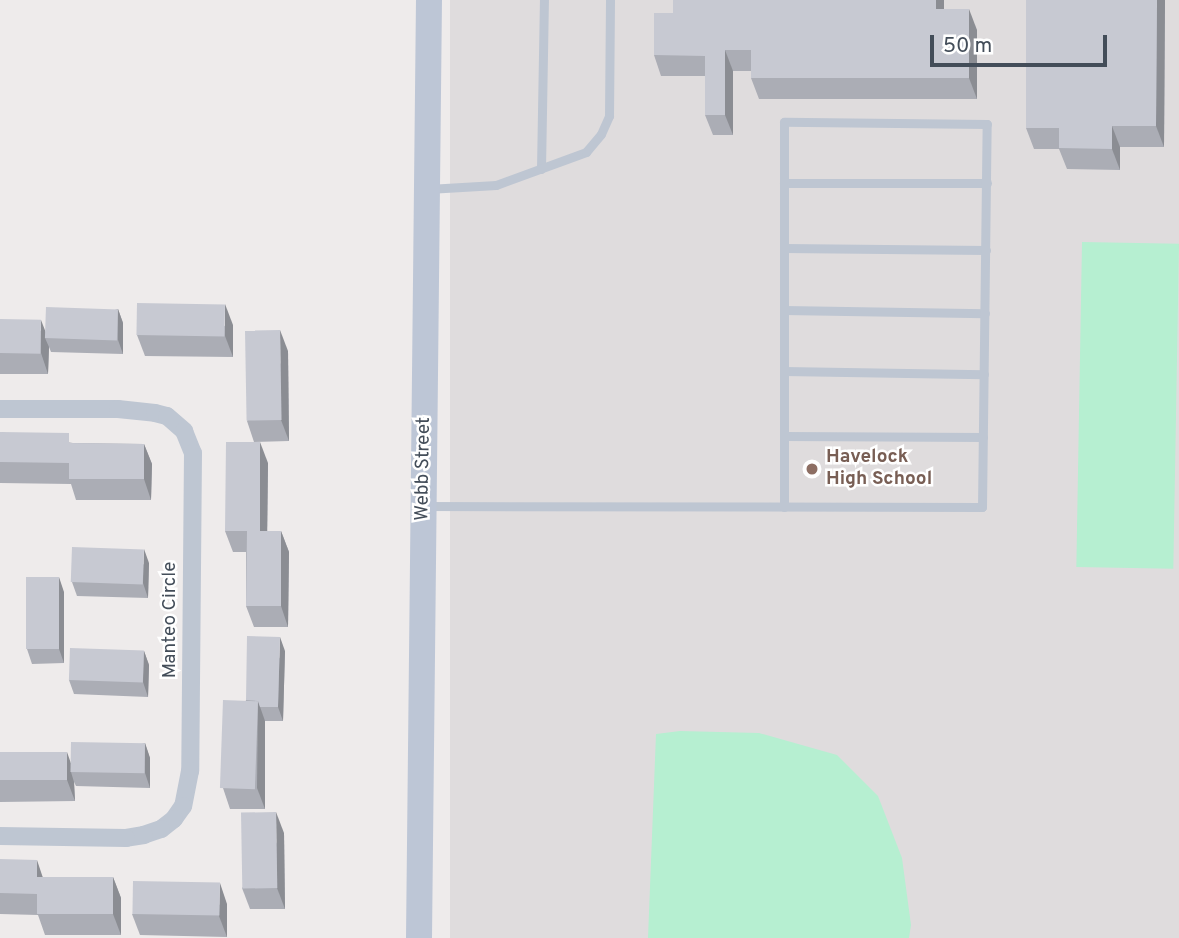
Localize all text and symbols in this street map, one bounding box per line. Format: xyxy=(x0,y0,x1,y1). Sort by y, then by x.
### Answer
scale bar xyxy=(934,21,1111,65)
text: 50 m xyxy=(943,33,992,60)
street label: Webb Street xyxy=(412,417,436,521)
place label: Havelock High School xyxy=(826,447,932,491)
marker: Havelock High School xyxy=(804,461,820,477)
street label: Manteo Circle xyxy=(160,562,182,678)

